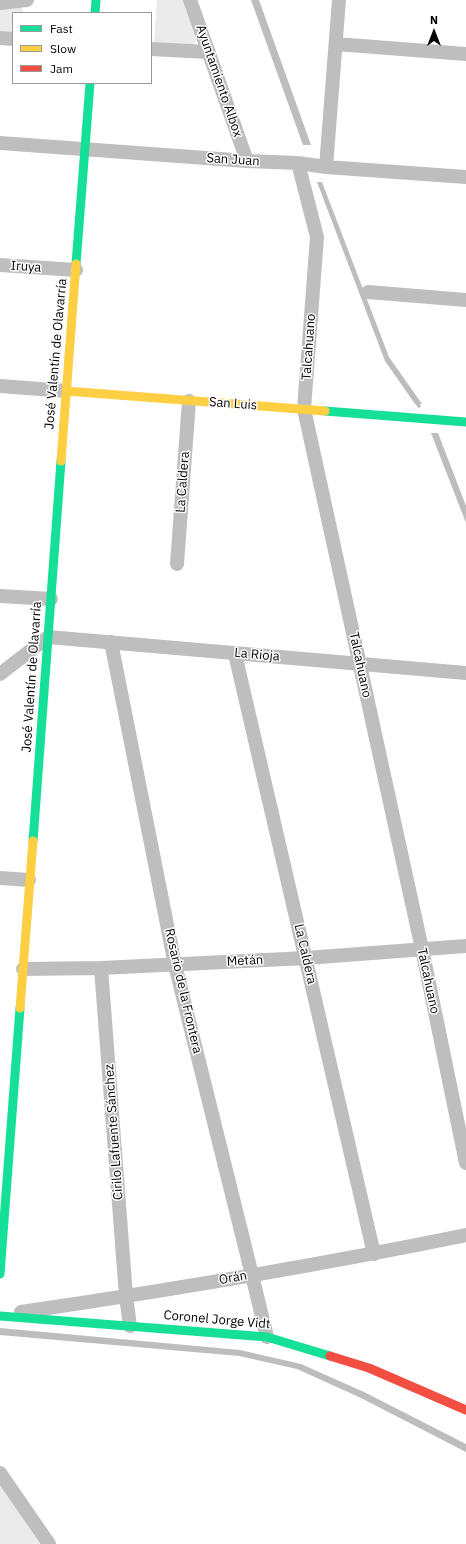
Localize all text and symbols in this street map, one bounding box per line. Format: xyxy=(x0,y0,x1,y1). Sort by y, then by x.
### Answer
legend xyxy=(12,12,152,84)
north arrow xyxy=(414,12,454,52)
text: N xyxy=(430,13,438,27)
text: Fast xyxy=(50,21,73,36)
street label: Ayuntamiento Albox xyxy=(192,23,246,139)
text: Slow xyxy=(50,41,76,56)
text: Jam xyxy=(50,61,73,76)
street label: San Juan xyxy=(206,150,260,170)
street label: Iruya xyxy=(10,258,42,276)
street label: José Valentín de Olavarría xyxy=(42,278,70,430)
street label: Talcahuano xyxy=(299,313,319,381)
street label: San Luis xyxy=(208,395,258,413)
street label: La Caldera xyxy=(173,451,193,513)
street label: José Valentín de Olavarría xyxy=(19,601,45,753)
street label: Talcahuano xyxy=(345,631,375,699)
street label: La Rioja xyxy=(234,645,280,665)
street label: La Caldera xyxy=(290,922,320,986)
street label: Rosario de la Frontera xyxy=(161,927,205,1055)
street label: Talcahuano xyxy=(413,947,443,1015)
street label: Metán xyxy=(226,952,264,970)
street label: Cirilo Lafuente Sánchez xyxy=(101,1063,127,1201)
street label: Orán xyxy=(218,1268,248,1288)
street label: Coronel Jorge Vidt xyxy=(163,1308,271,1332)

